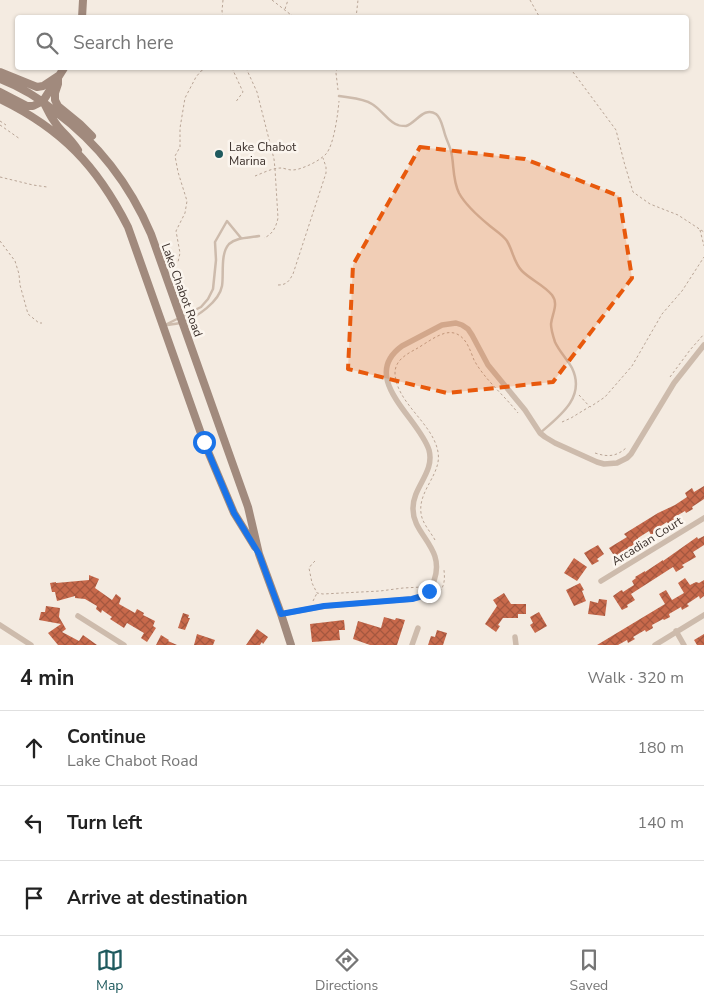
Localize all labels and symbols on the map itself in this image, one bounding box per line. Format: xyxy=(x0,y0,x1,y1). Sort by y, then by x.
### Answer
place label: Lake Chabot Marina xyxy=(229,139,297,169)
marker: Lake Chabot Marina xyxy=(213,148,225,160)
street label: Lake Chabot Road xyxy=(158,241,206,339)
route start xyxy=(193,431,216,454)
street label: Arcadian Court xyxy=(609,512,686,569)
route end xyxy=(418,580,441,603)

